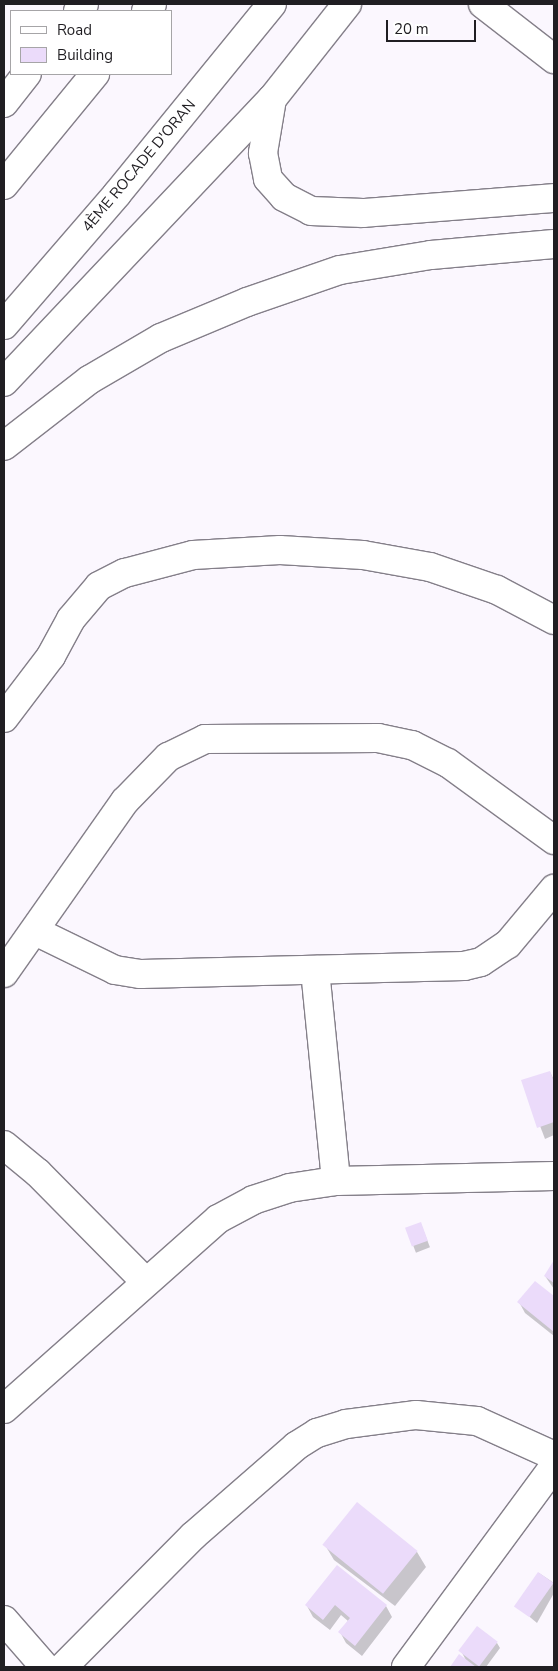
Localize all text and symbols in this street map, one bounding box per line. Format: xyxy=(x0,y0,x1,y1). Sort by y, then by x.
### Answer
legend xyxy=(10,10,172,75)
scale bar xyxy=(388,10,478,42)
text: 20 m xyxy=(394,19,429,39)
text: Road xyxy=(57,20,92,40)
text: Building xyxy=(57,45,113,65)
street label: 4ÈME ROCADE D'ORAN xyxy=(78,96,200,236)

